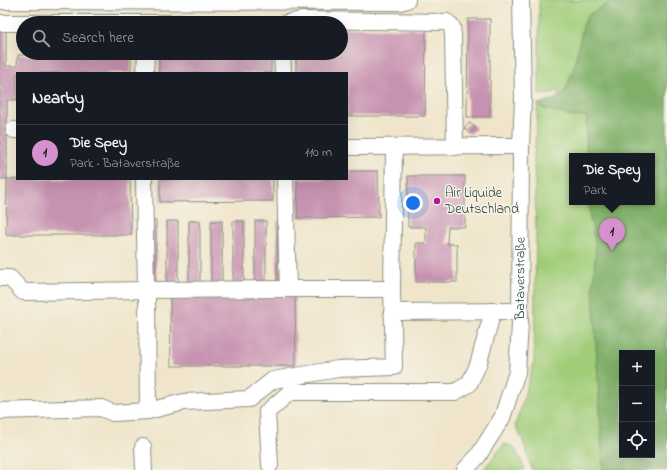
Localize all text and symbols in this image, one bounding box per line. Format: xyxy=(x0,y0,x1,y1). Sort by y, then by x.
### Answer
search box xyxy=(16,16,348,60)
icon: search xyxy=(30,27,52,49)
text: Search here xyxy=(62,27,134,49)
text: Nearby xyxy=(32,86,84,111)
text: Die Spey xyxy=(70,132,127,154)
text: 1 xyxy=(43,143,47,162)
text: 110 m xyxy=(305,143,332,162)
popup xyxy=(569,153,655,205)
text: Park · Bataverstraße xyxy=(70,154,180,173)
text: Die Spey xyxy=(583,159,641,181)
text: Park xyxy=(583,181,607,200)
place label: Air Liquide Deutschland xyxy=(444,183,519,220)
your location xyxy=(403,193,423,213)
marker: Air Liquide Deutschland xyxy=(432,196,442,206)
pin: 1 xyxy=(599,218,625,251)
street label: Bataverstraße xyxy=(510,236,531,321)
map controls xyxy=(619,350,655,458)
button: + xyxy=(619,350,655,386)
button: − xyxy=(619,386,655,422)
button: locate xyxy=(619,422,655,458)

